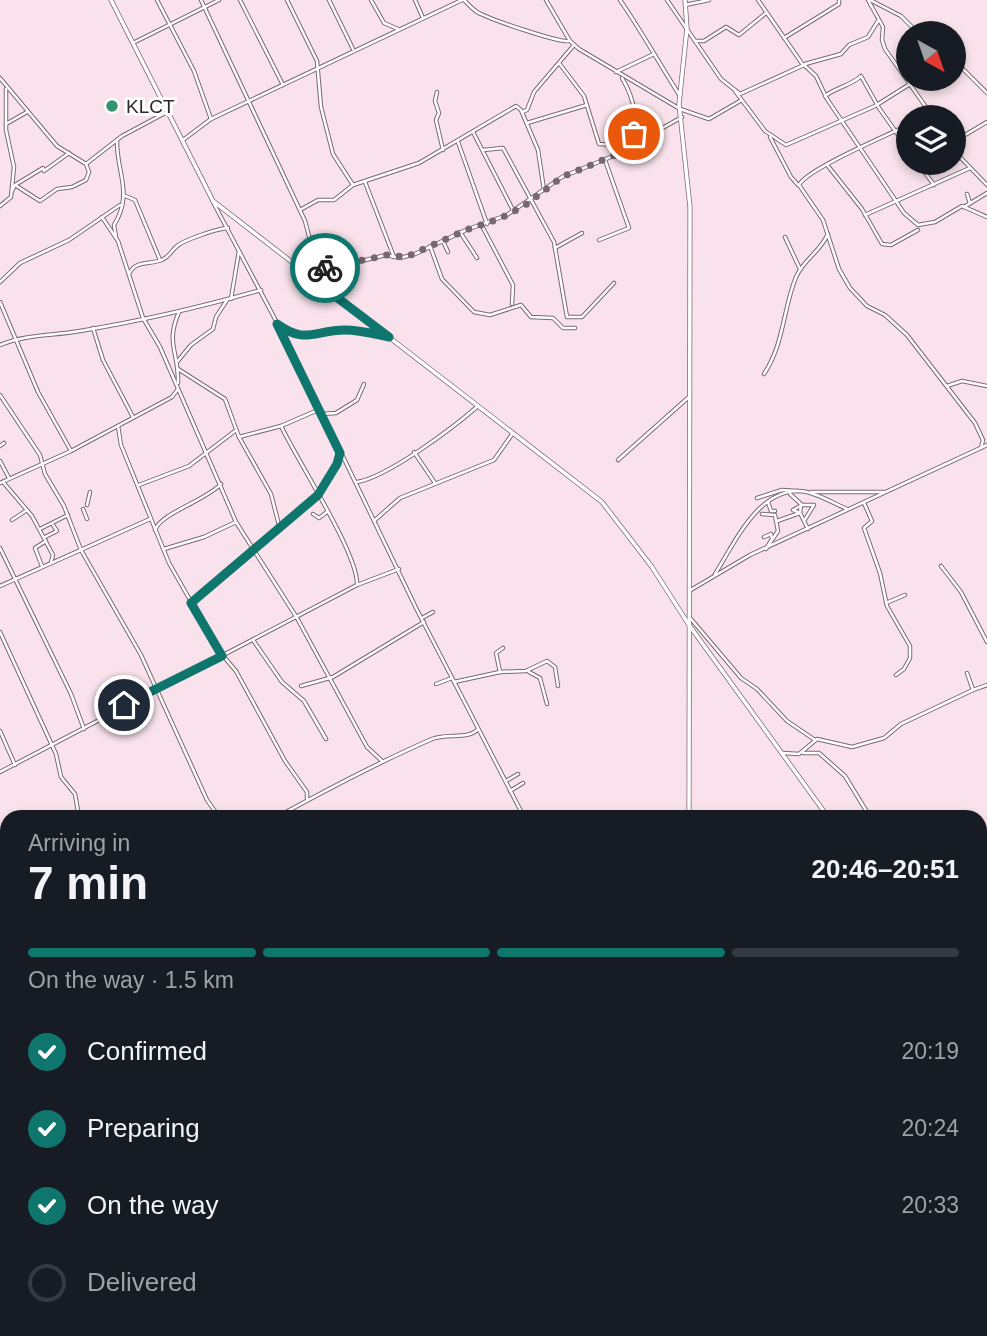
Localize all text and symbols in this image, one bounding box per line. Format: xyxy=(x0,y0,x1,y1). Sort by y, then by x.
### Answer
north arrow xyxy=(896,21,966,91)
map controls xyxy=(896,21,966,175)
place label: KLCT xyxy=(126,96,175,117)
marker: KLCT xyxy=(104,98,120,114)
pin xyxy=(604,104,664,164)
button: layers xyxy=(896,105,966,175)
icon: bag xyxy=(615,115,653,153)
courier xyxy=(290,233,360,303)
icon: bike xyxy=(306,249,344,287)
pin xyxy=(94,675,154,735)
icon: home xyxy=(105,686,143,724)
text: Arriving in xyxy=(28,830,130,856)
text: 20:46–20:51 xyxy=(812,854,959,884)
text: 7 min xyxy=(28,857,148,909)
text: On the way · 1.5 km xyxy=(28,967,234,993)
icon: check xyxy=(28,1033,66,1071)
text: Confirmed xyxy=(87,1036,207,1066)
text: 20:19 xyxy=(901,1038,959,1064)
icon: check xyxy=(28,1110,66,1148)
text: Preparing xyxy=(87,1113,200,1143)
text: 20:24 xyxy=(901,1115,959,1141)
icon: check xyxy=(28,1187,66,1225)
text: On the way xyxy=(87,1190,219,1220)
text: 20:33 xyxy=(901,1192,959,1218)
text: Delivered xyxy=(87,1267,197,1297)

